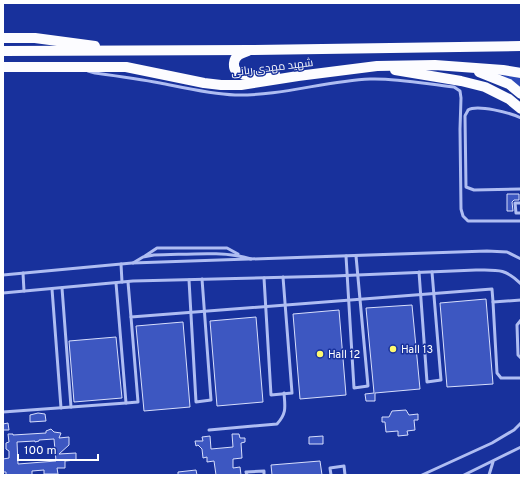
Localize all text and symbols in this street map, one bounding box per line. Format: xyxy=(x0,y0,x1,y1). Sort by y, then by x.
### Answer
street label: شهید مهدی ربانی xyxy=(230,56,314,80)
place label: Hall 13 xyxy=(401,343,433,357)
marker: Hall 13 xyxy=(388,344,398,354)
place label: Hall 12 xyxy=(328,348,360,362)
marker: Hall 12 xyxy=(315,349,325,359)
scale bar xyxy=(18,436,98,462)
text: 100 m xyxy=(24,443,57,459)

